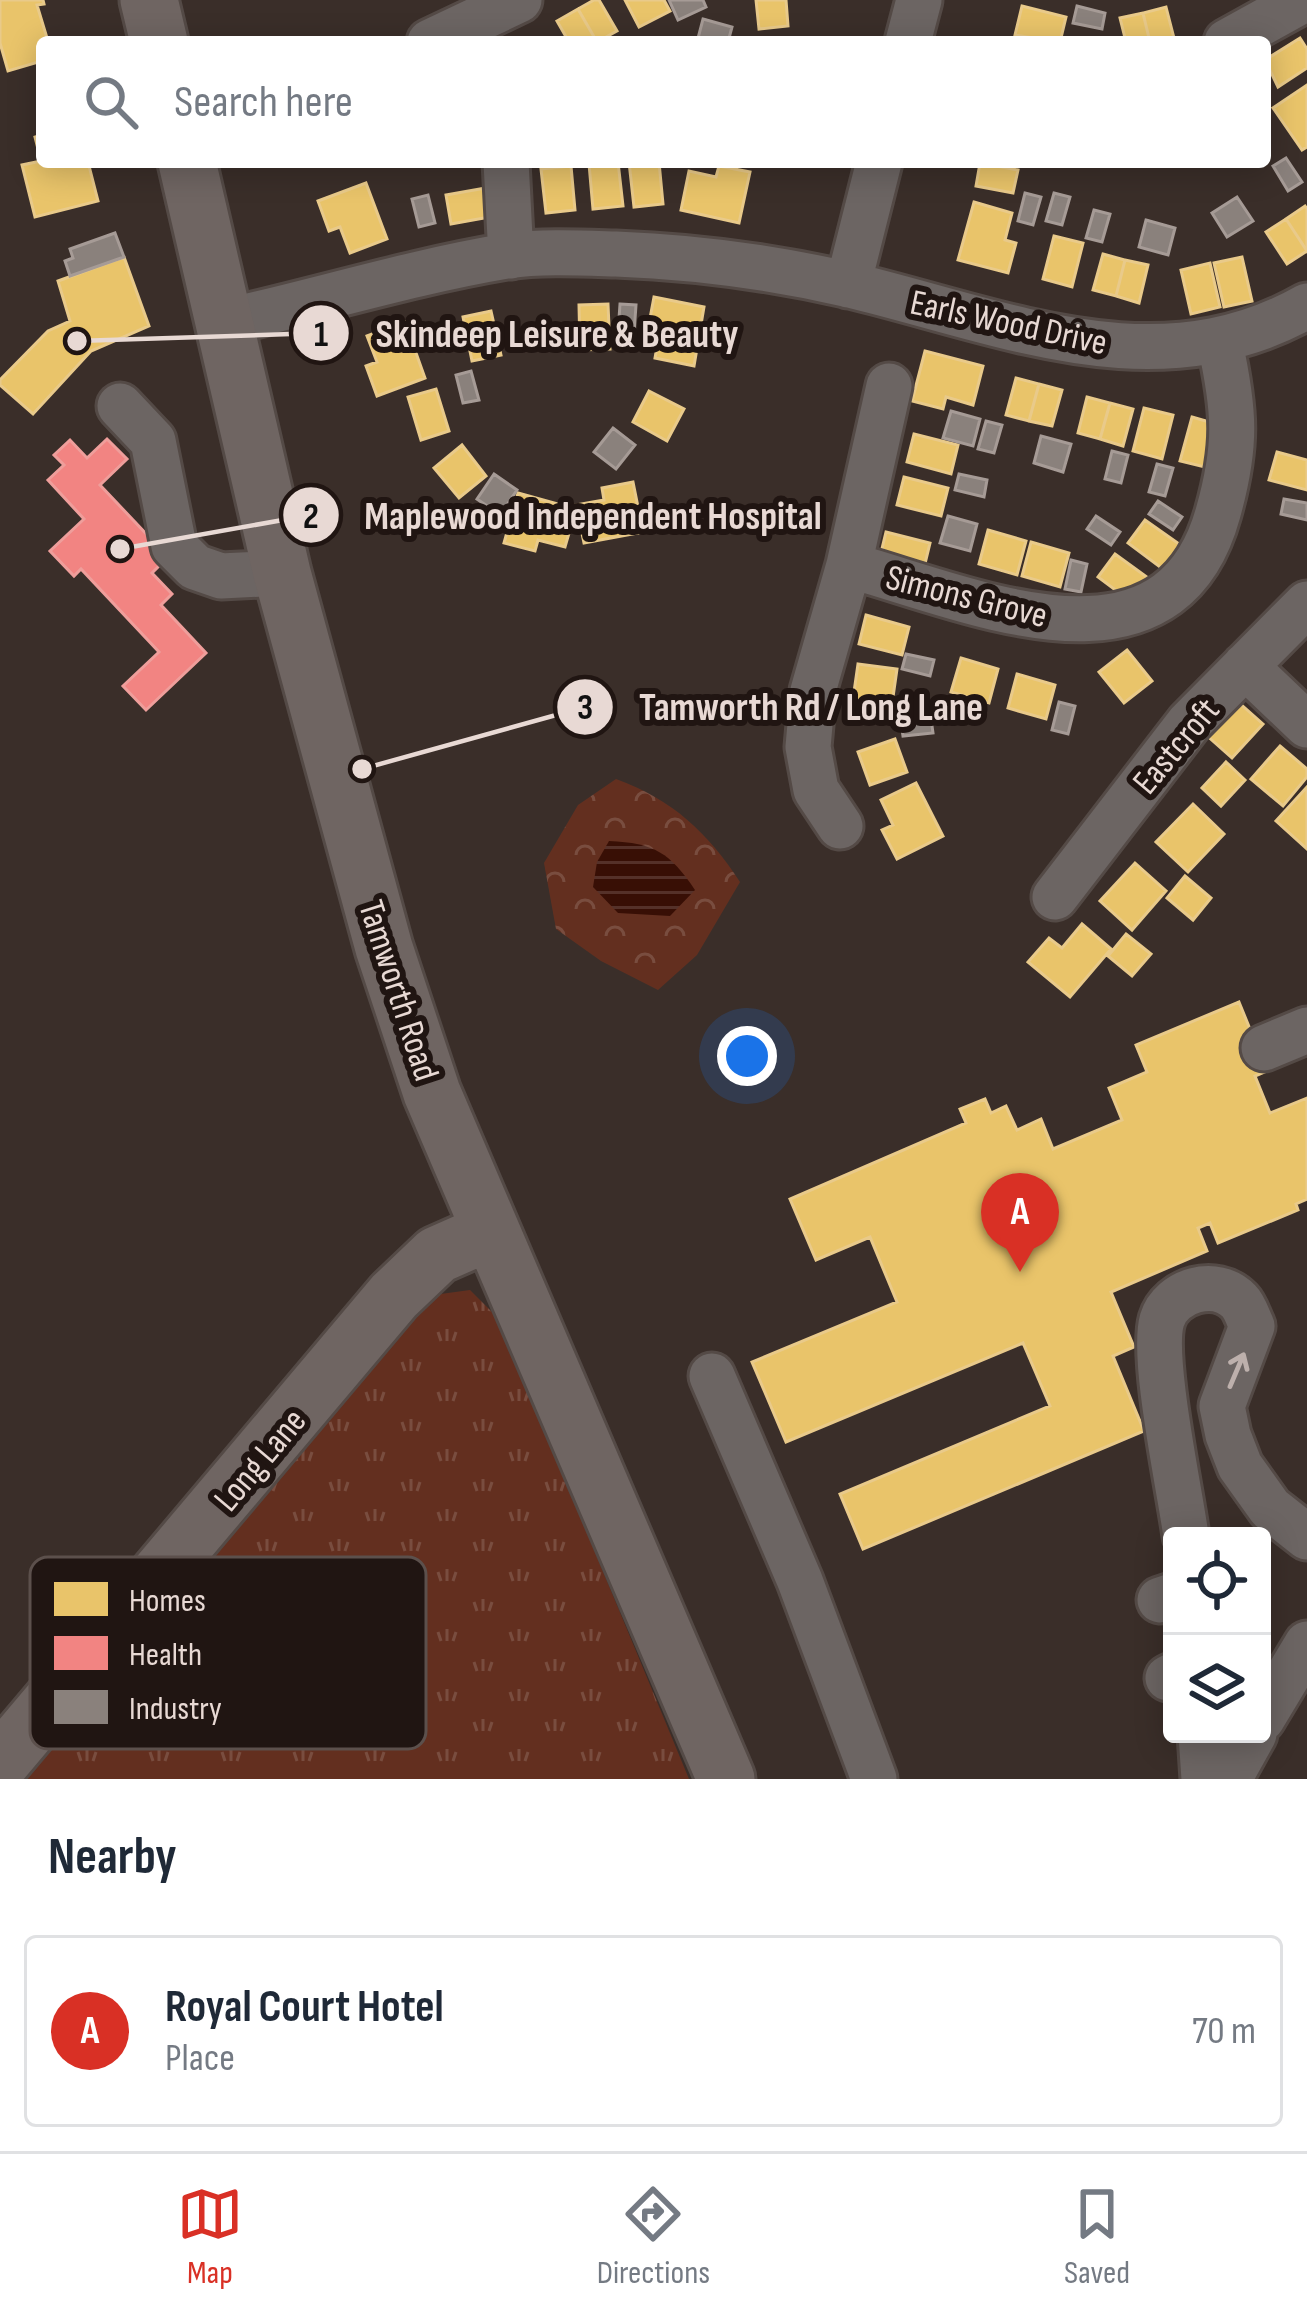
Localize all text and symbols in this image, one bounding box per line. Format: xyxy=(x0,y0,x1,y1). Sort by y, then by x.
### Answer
search box xyxy=(36,36,1271,168)
icon: search xyxy=(78,69,144,135)
text: Search here xyxy=(174,75,353,130)
street label: Earls Wood Drive xyxy=(906,282,1111,365)
callout: Skindeep Leisure & Beauty xyxy=(291,296,762,371)
text: Skindeep Leisure & Beauty xyxy=(375,312,739,359)
text: 1 xyxy=(314,314,328,357)
callout: Maplewood Independent Hospital xyxy=(281,477,846,552)
text: Maplewood Independent Hospital xyxy=(364,494,822,541)
text: 2 xyxy=(303,496,319,539)
street label: Simons Grove xyxy=(881,557,1052,638)
callout: Tamworth Rd / Long Lane xyxy=(555,669,1007,744)
text: Tamworth Rd / Long Lane xyxy=(639,685,983,732)
text: 3 xyxy=(577,687,593,730)
street label: Eastcroft xyxy=(1124,690,1229,803)
street label: Tamworth Road xyxy=(348,895,447,1086)
your location xyxy=(717,1026,777,1086)
pin: A xyxy=(981,1173,1059,1272)
one-way arrow xyxy=(1228,1352,1249,1389)
street label: Long Lane xyxy=(206,1401,316,1521)
map controls xyxy=(1163,1527,1271,1743)
button: locate xyxy=(1163,1527,1271,1635)
legend xyxy=(30,1557,426,1749)
text: Homes xyxy=(129,1581,206,1621)
text: Health xyxy=(129,1635,202,1675)
button: layers xyxy=(1163,1635,1271,1743)
text: Industry xyxy=(129,1689,222,1729)
text: Nearby xyxy=(48,1827,177,1888)
text: Royal Court Hotel xyxy=(165,1980,444,2035)
text: A xyxy=(81,2008,99,2055)
text: 70 m xyxy=(1192,2008,1256,2055)
text: Place xyxy=(165,2035,235,2082)
tab: Map xyxy=(177,2181,243,2293)
tab: Directions xyxy=(597,2181,710,2293)
tab: Saved xyxy=(1064,2181,1130,2293)

